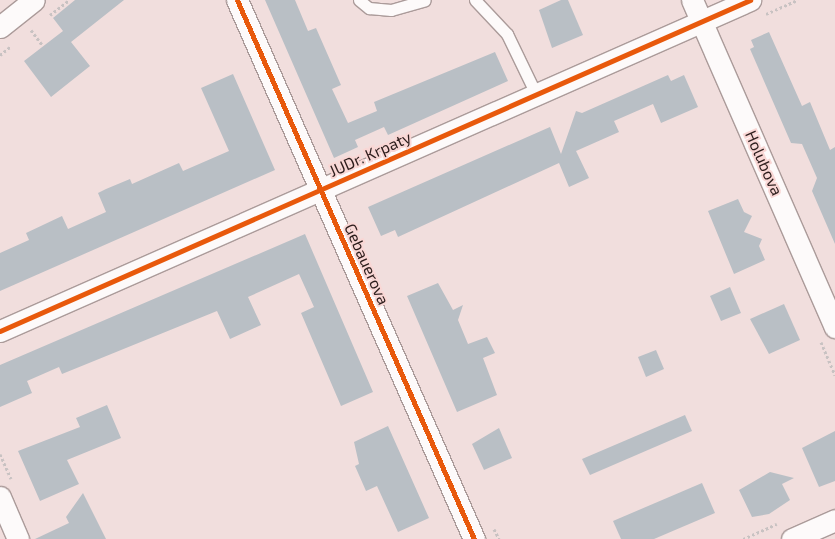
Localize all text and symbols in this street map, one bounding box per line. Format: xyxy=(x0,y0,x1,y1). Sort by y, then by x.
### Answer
street label: JUDr. Krpaty xyxy=(326,127,414,181)
street label: Holubova xyxy=(741,128,787,198)
street label: Gebauerova xyxy=(341,221,393,307)

